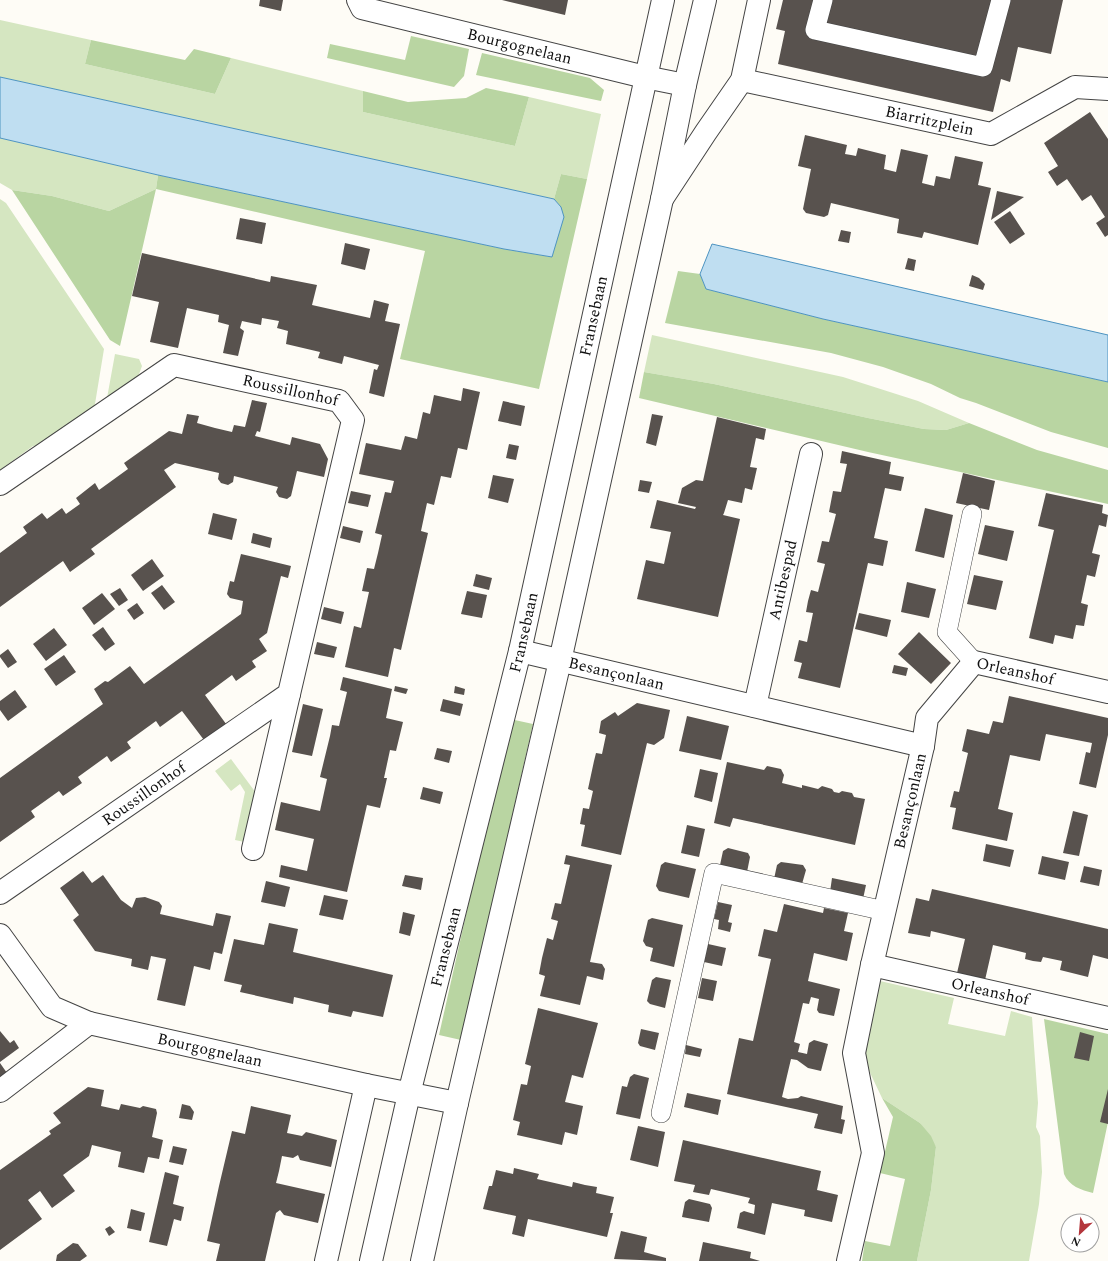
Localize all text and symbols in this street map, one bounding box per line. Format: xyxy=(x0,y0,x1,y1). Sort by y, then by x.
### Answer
street label: Bourgognelaan xyxy=(465,22,574,71)
street label: Biarritzplein xyxy=(883,99,976,142)
street label: Fransebaan xyxy=(573,273,614,358)
street label: Roussillonhof xyxy=(240,368,342,413)
street label: Antibespad xyxy=(762,538,804,623)
street label: Fransebaan xyxy=(503,590,545,675)
street label: Besançonlaan xyxy=(566,651,667,697)
street label: Orleanshof xyxy=(974,651,1058,692)
street label: Besançonlaan xyxy=(887,750,933,851)
street label: Roussillonhof xyxy=(97,755,192,832)
street label: Fransebaan xyxy=(424,904,467,989)
street label: Orleanshof xyxy=(949,971,1033,1012)
street label: Bourgognelaan xyxy=(155,1027,265,1073)
north arrow xyxy=(1060,1213,1100,1253)
text: N xyxy=(1068,1232,1084,1251)

